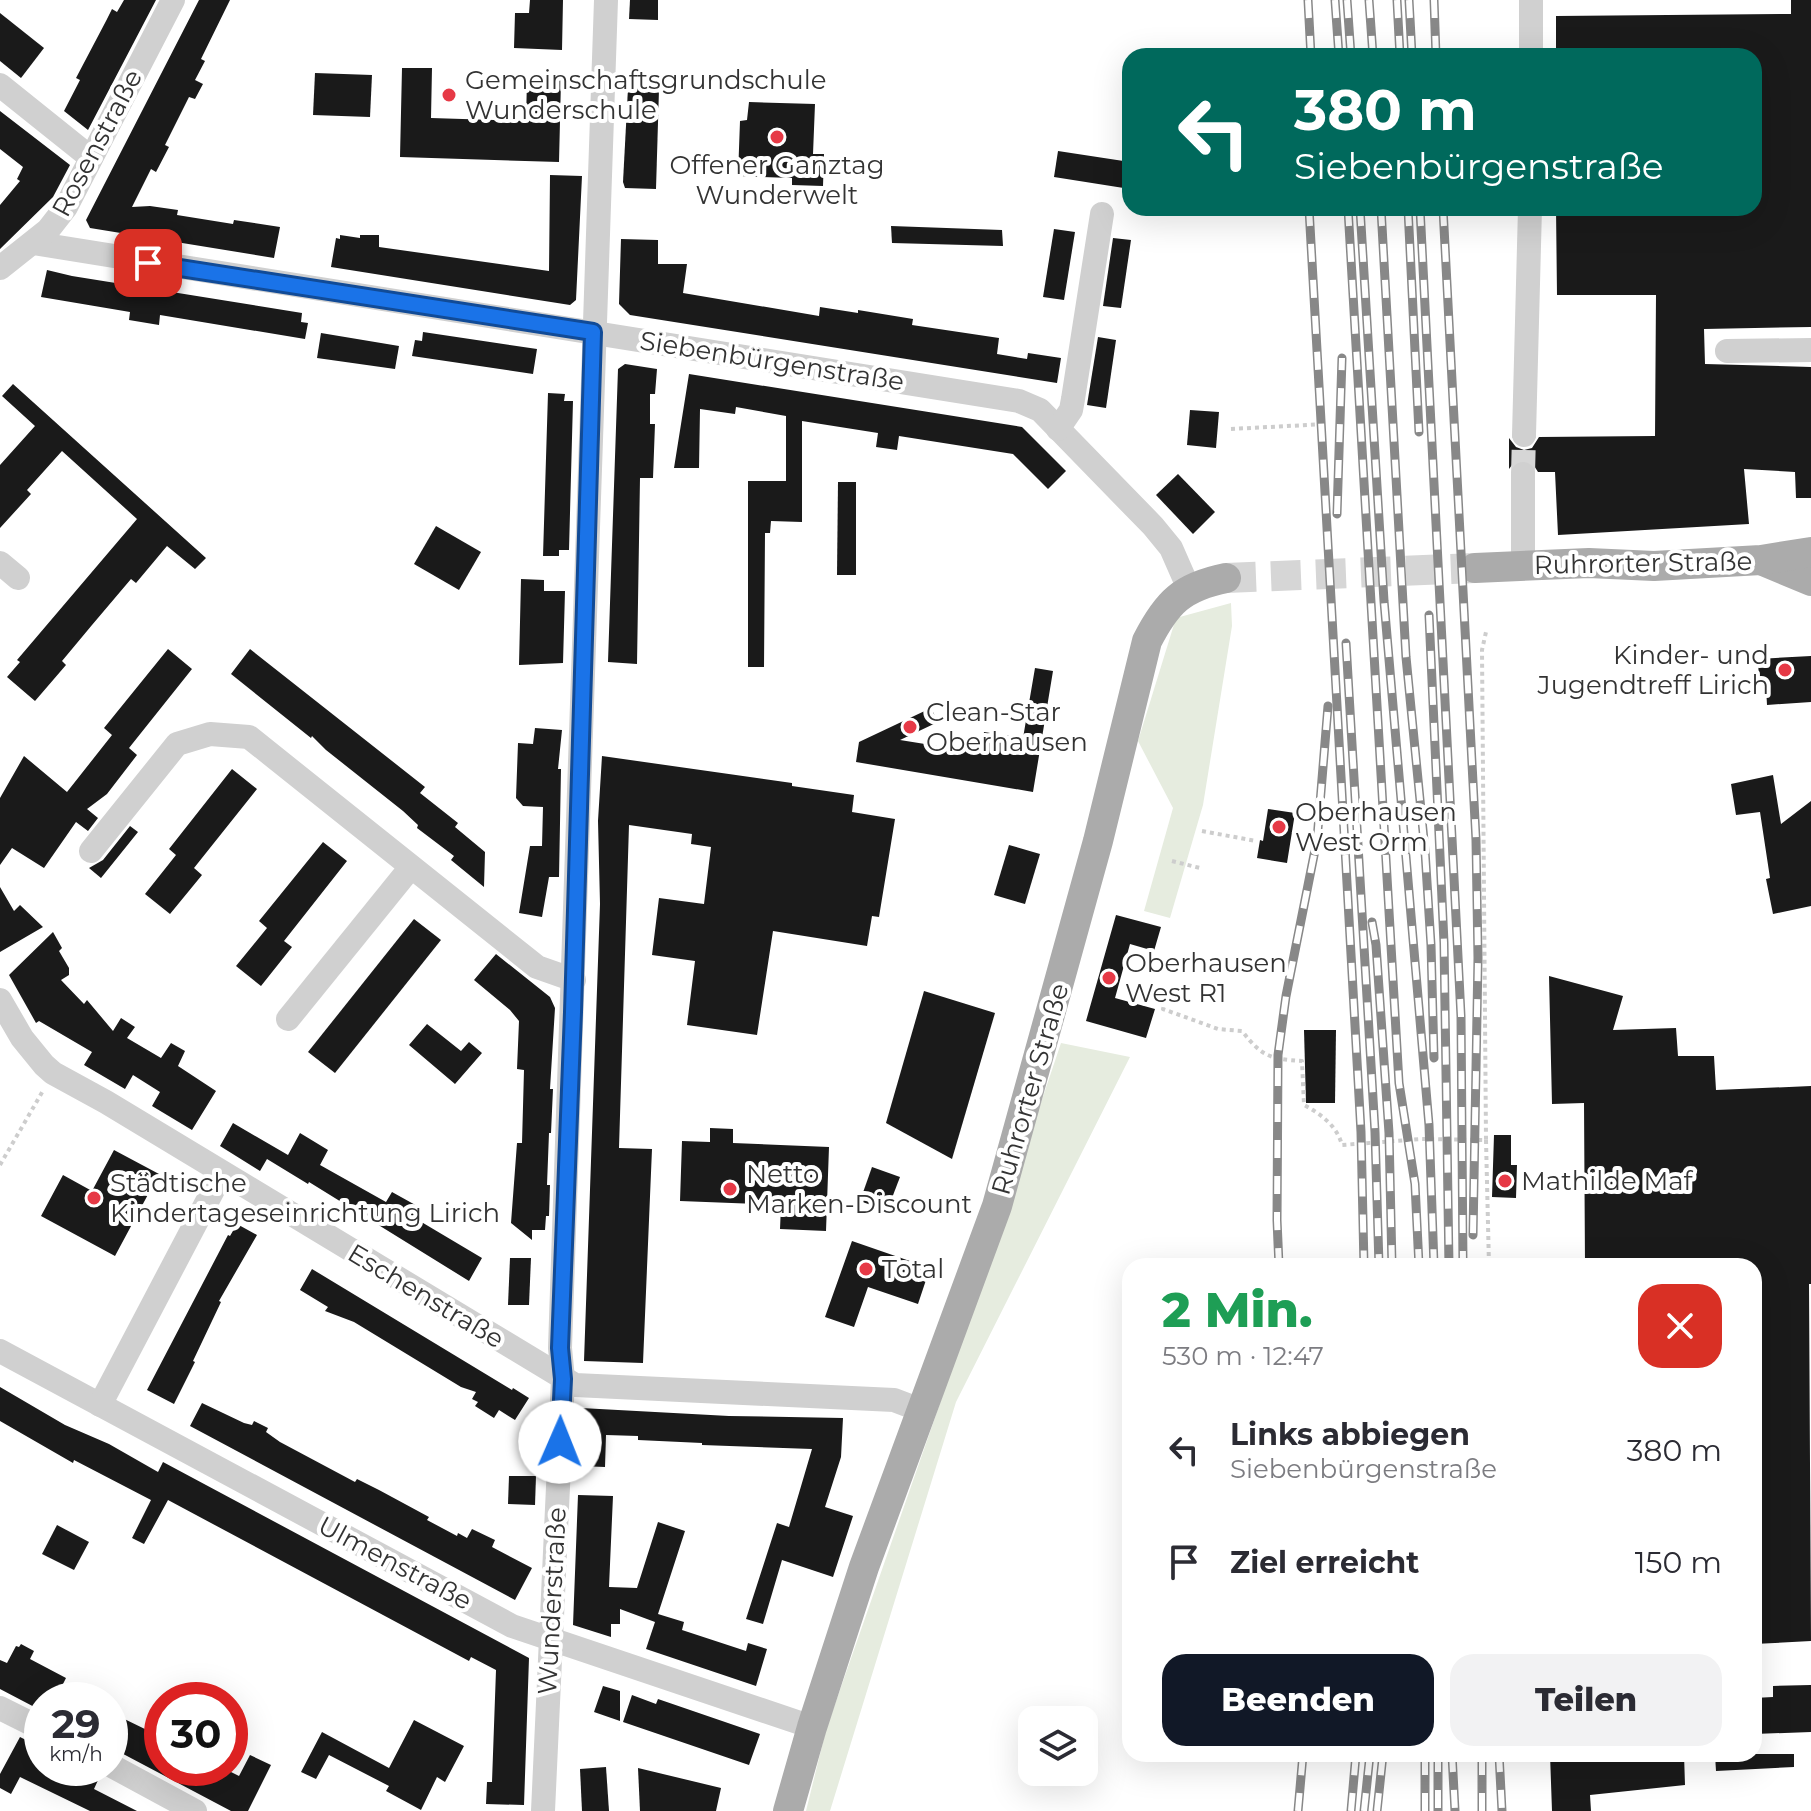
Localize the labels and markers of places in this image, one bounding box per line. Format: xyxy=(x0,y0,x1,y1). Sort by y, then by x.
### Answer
place label: Gemeinschaftsgrundschule Wunderschule xyxy=(465,64,827,126)
marker: Gemeinschaftsgrundschule Wunderschule xyxy=(440,86,458,104)
marker: Offener Ganztag Wunderwelt xyxy=(768,128,786,146)
place label: Offener Ganztag Wunderwelt xyxy=(670,149,884,211)
pin xyxy=(114,229,182,297)
place label: Kinder- und Jugendtreff Lirich xyxy=(1537,639,1769,701)
marker: Kinder- und Jugendtreff Lirich xyxy=(1776,661,1794,679)
place label: Clean-Star Oberhausen xyxy=(926,696,1088,758)
marker: Clean-Star Oberhausen xyxy=(901,718,919,736)
place label: Oberhausen West Orm xyxy=(1295,796,1457,858)
marker: Oberhausen West Orm xyxy=(1270,818,1288,836)
place label: Oberhausen West R1 xyxy=(1125,947,1287,1009)
marker: Oberhausen West R1 xyxy=(1100,969,1118,987)
place label: Netto Marken-Discount xyxy=(746,1158,972,1220)
place label: Mathilde Maf xyxy=(1521,1165,1694,1197)
place label: Städtische Kindertageseinrichtung Lirich xyxy=(110,1167,500,1229)
marker: Mathilde Maf xyxy=(1496,1172,1514,1190)
marker: Netto Marken-Discount xyxy=(721,1180,739,1198)
marker: Städtische Kindertageseinrichtung Lirich xyxy=(85,1189,103,1207)
place label: Total xyxy=(882,1253,944,1285)
marker: Total xyxy=(857,1260,875,1278)

